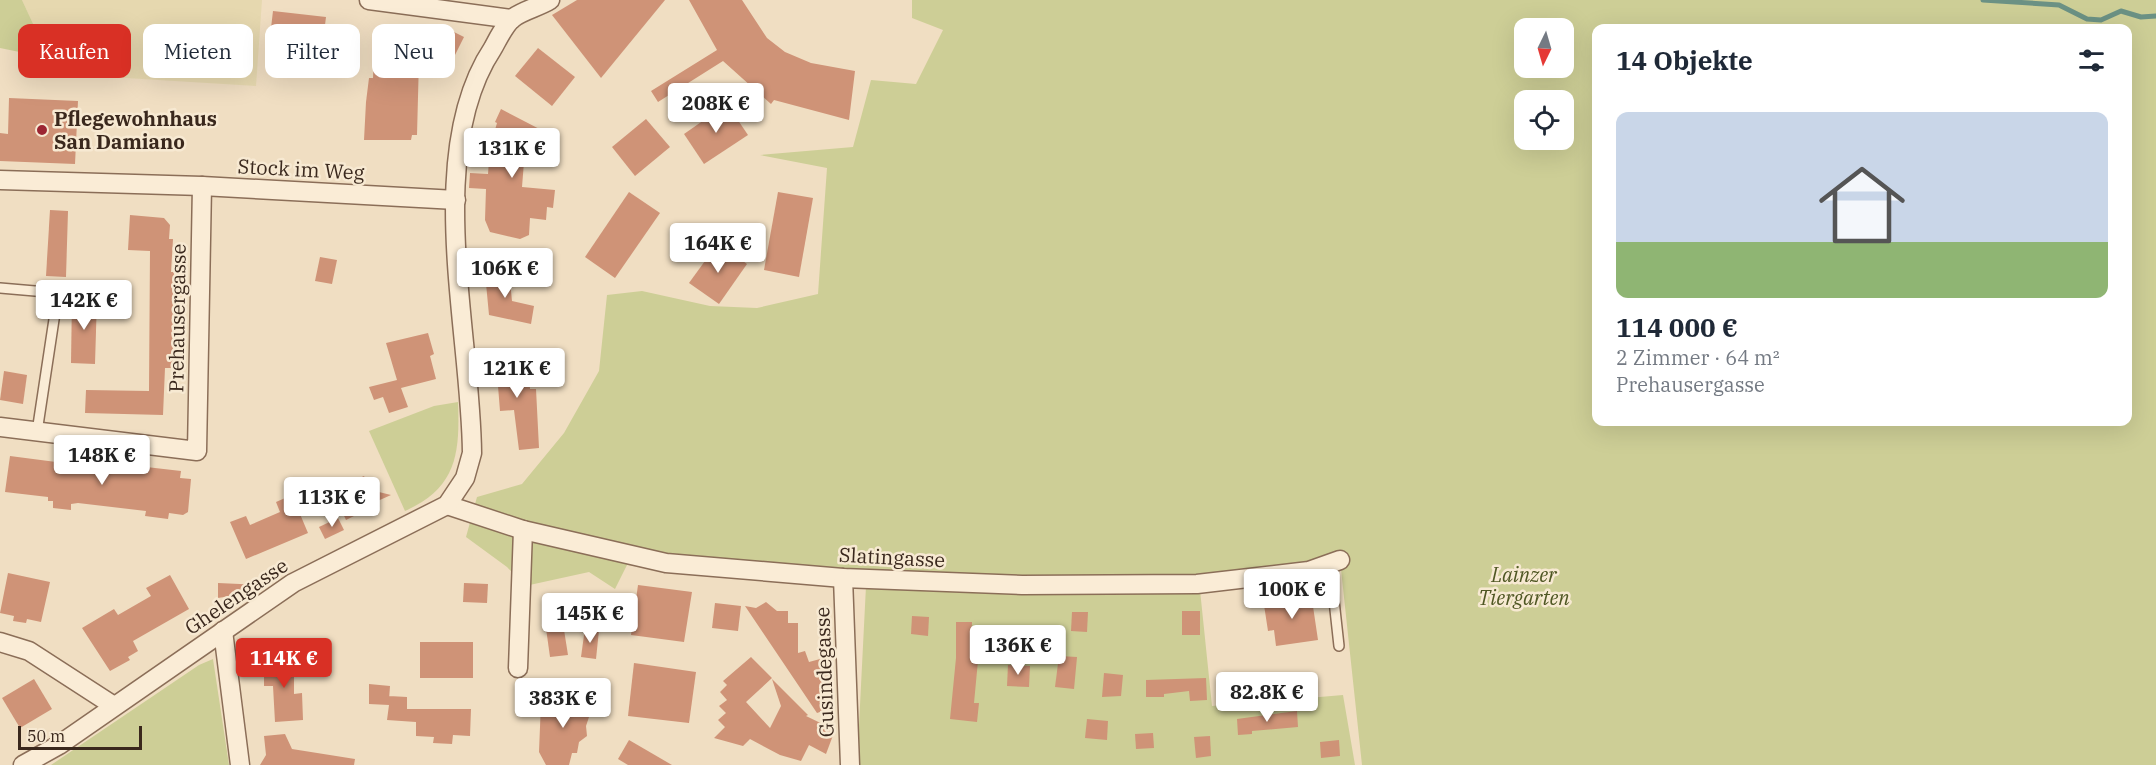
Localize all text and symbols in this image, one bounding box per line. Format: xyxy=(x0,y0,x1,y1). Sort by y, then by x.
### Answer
north arrow xyxy=(1514,18,1574,78)
map controls xyxy=(1514,18,1574,150)
chip: Kaufen xyxy=(18,24,131,78)
chip: Mieten xyxy=(143,24,253,78)
chip: Filter xyxy=(265,24,360,78)
chip: Neu xyxy=(372,24,455,78)
text: 14 Objekte xyxy=(1616,43,1753,77)
icon: filters xyxy=(2075,44,2108,77)
pin: 208K € xyxy=(667,83,765,134)
text: 208K € xyxy=(682,89,750,116)
button: locate xyxy=(1514,90,1574,150)
place label: Pflegewohnhaus San Damiano xyxy=(54,105,217,155)
marker: Pflegewohnhaus San Damiano xyxy=(35,123,49,137)
pin: 131K € xyxy=(463,128,561,179)
text: 131K € xyxy=(478,134,546,161)
icon: home xyxy=(1808,151,1916,259)
street label: Stock im Weg xyxy=(237,152,365,186)
pin: 164K € xyxy=(669,223,767,274)
text: 164K € xyxy=(684,229,752,256)
street label: Prehausergasse xyxy=(162,243,192,393)
pin: 106K € xyxy=(456,248,554,299)
text: 106K € xyxy=(471,254,539,281)
pin: 142K € xyxy=(35,280,133,331)
text: 142K € xyxy=(50,286,118,313)
text: 114 000 € xyxy=(1616,310,1738,344)
text: 2 Zimmer · 64 m² xyxy=(1616,344,1780,371)
pin: 121K € xyxy=(468,348,566,399)
text: 121K € xyxy=(483,354,551,381)
text: Prehausergasse xyxy=(1616,371,1765,398)
pin: 148K € xyxy=(53,435,151,486)
text: 148K € xyxy=(68,441,136,468)
pin: 113K € xyxy=(283,477,381,528)
text: 113K € xyxy=(298,483,366,510)
street label: Slatingasse xyxy=(838,541,946,573)
street label: Ghelengasse xyxy=(179,552,293,640)
park label: Lainzer Tiergarten xyxy=(1478,561,1570,611)
pin: 100K € xyxy=(1243,569,1341,620)
text: 100K € xyxy=(1258,575,1326,602)
pin: 145K € xyxy=(541,593,639,644)
text: 145K € xyxy=(556,599,624,626)
street label: Gusindegasse xyxy=(808,606,840,738)
pin: 136K € xyxy=(969,625,1067,676)
text: 136K € xyxy=(984,631,1052,658)
pin: 114K € xyxy=(235,638,333,689)
text: 114K € xyxy=(250,644,318,671)
pin: 82.8K € xyxy=(1212,672,1322,723)
pin: 383K € xyxy=(514,678,612,729)
text: 82.8K € xyxy=(1230,678,1304,705)
text: 383K € xyxy=(529,684,597,711)
scale bar xyxy=(18,723,142,750)
text: 50 m xyxy=(27,726,65,746)

